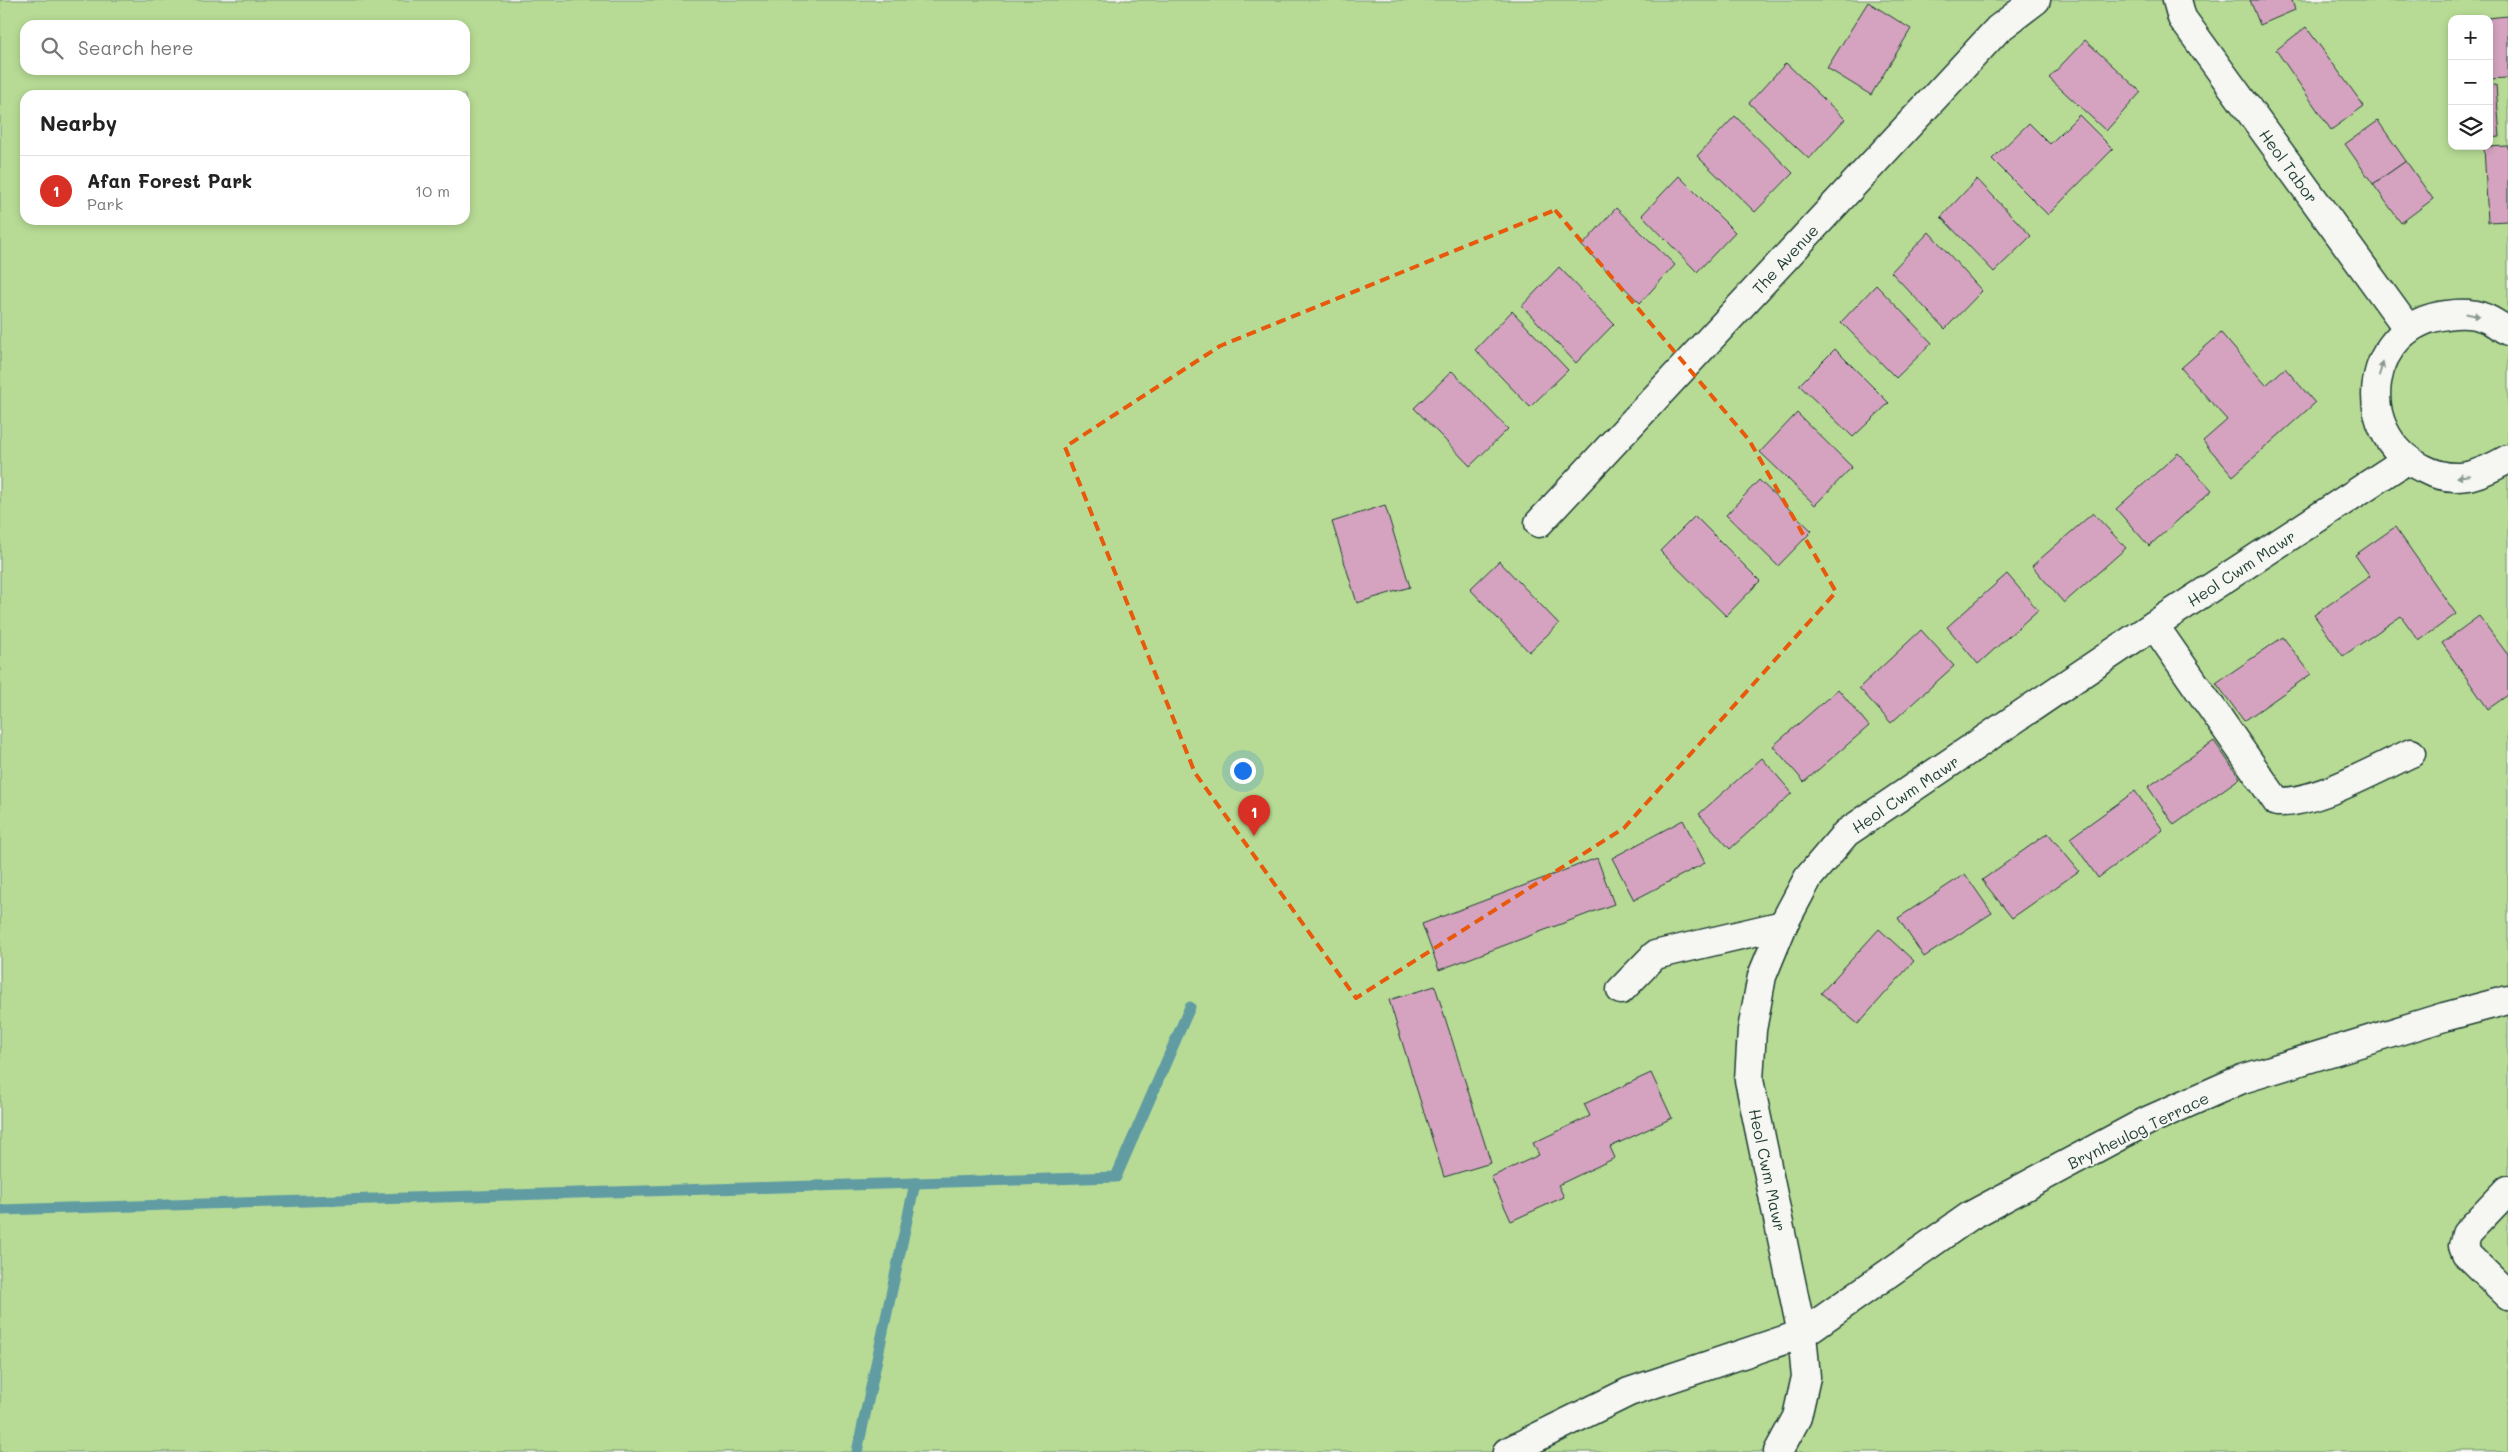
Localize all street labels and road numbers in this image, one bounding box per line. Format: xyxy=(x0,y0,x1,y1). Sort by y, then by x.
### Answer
street label: Heol Tabor xyxy=(2255,125,2323,207)
street label: The Avenue xyxy=(1747,220,1823,298)
street label: Heol Cwm Mawr xyxy=(2183,525,2299,611)
street label: Heol Cwm Mawr xyxy=(1847,750,1963,838)
street label: Brynheulog Terrace xyxy=(2064,1087,2212,1173)
street label: Heol Cwm Mawr xyxy=(1745,1107,1791,1233)

